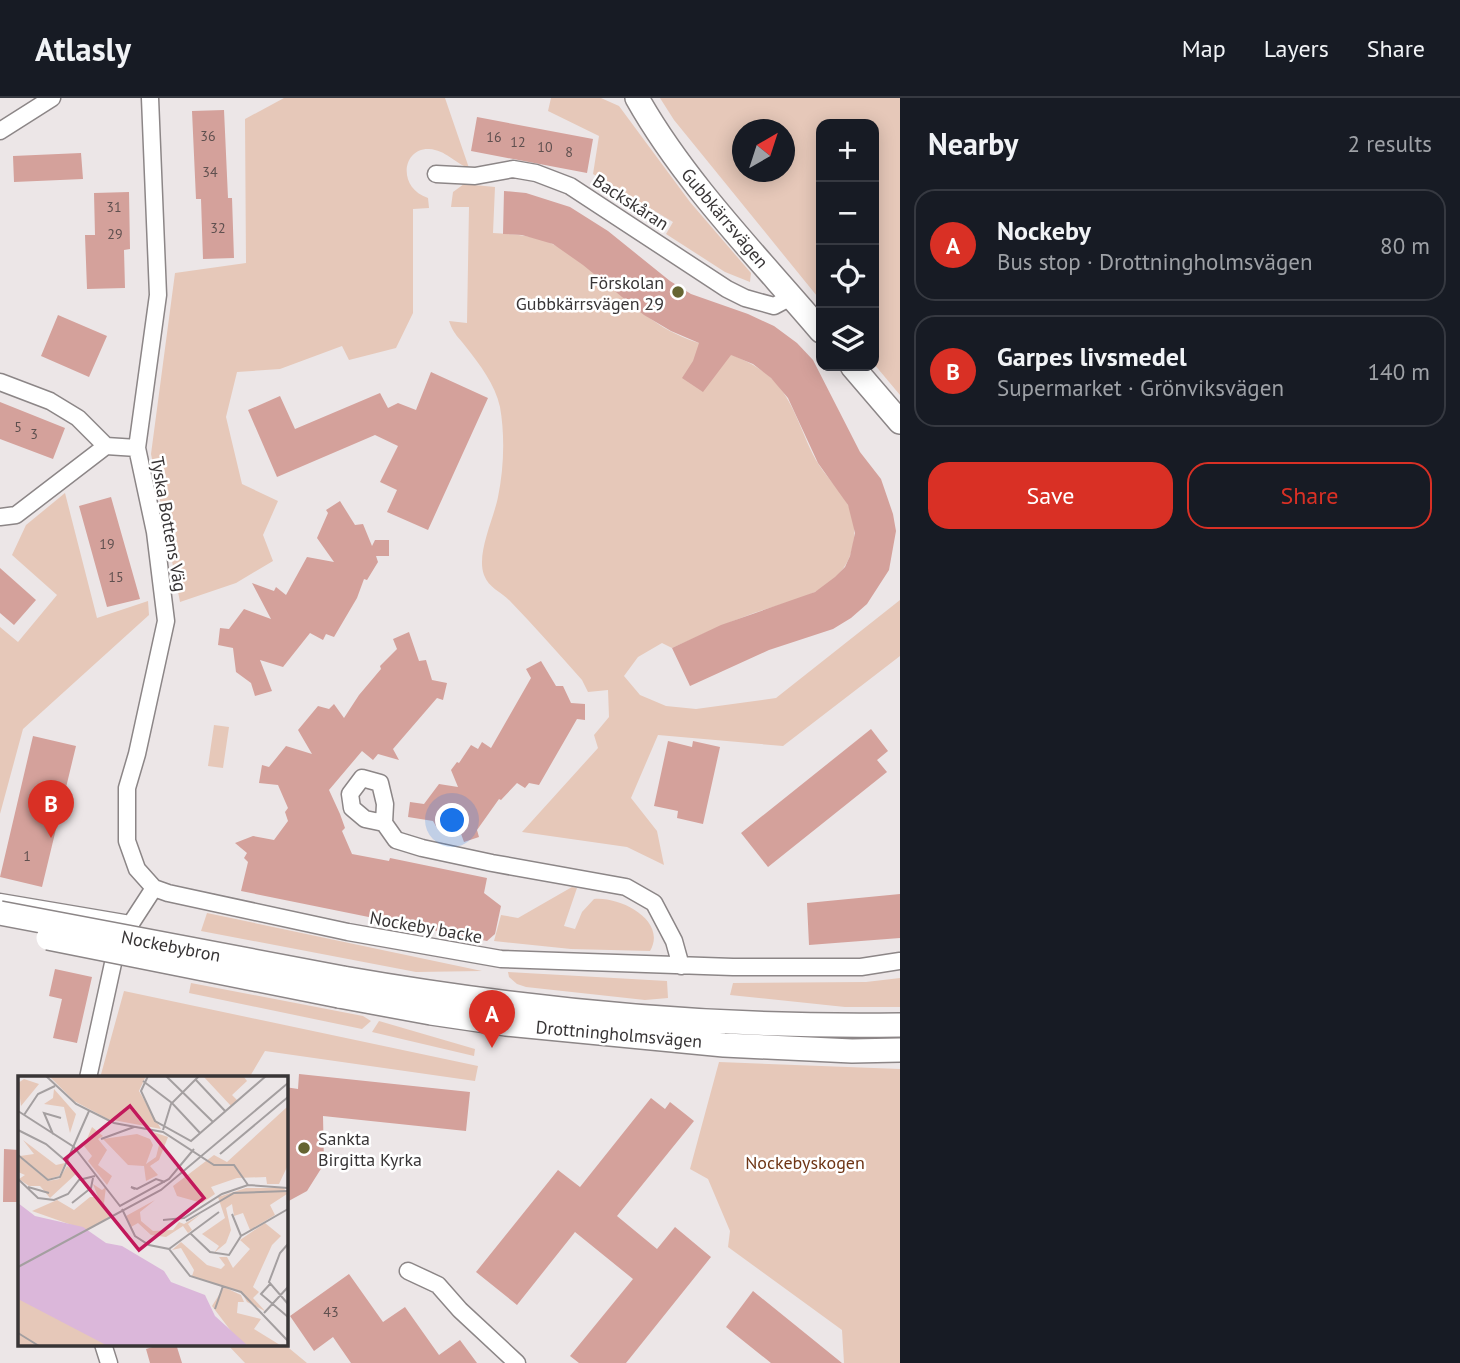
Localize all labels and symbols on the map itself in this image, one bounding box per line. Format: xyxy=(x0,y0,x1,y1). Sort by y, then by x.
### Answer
north arrow xyxy=(732,119,795,182)
house number: 36 xyxy=(200,127,216,145)
house number: 16 xyxy=(486,128,502,146)
house number: 12 xyxy=(510,133,526,151)
house number: 10 xyxy=(537,138,553,156)
house number: 8 xyxy=(565,143,573,161)
house number: 34 xyxy=(202,163,218,181)
street label: Gubbkärrsvägen xyxy=(676,163,774,273)
street label: Backskåran xyxy=(589,169,673,235)
house number: 31 xyxy=(106,198,122,216)
house number: 32 xyxy=(210,219,226,237)
house number: 29 xyxy=(107,225,123,243)
place label: Förskolan Gubbkärrsvägen 29 xyxy=(516,271,664,315)
marker: Förskolan Gubbkärrsvägen 29 xyxy=(670,284,686,300)
house number: 5 xyxy=(14,418,22,436)
house number: 3 xyxy=(30,425,38,443)
street label: Tyska Bottens Väg xyxy=(146,455,192,593)
house number: 19 xyxy=(99,535,115,553)
house number: 15 xyxy=(108,568,124,586)
pin: B xyxy=(28,780,74,838)
your location xyxy=(435,803,469,837)
house number: 1 xyxy=(23,847,31,865)
street label: Nockeby backe xyxy=(368,906,484,948)
street label: Nockebybron xyxy=(119,925,223,967)
pin: A xyxy=(469,990,515,1048)
street label: Drottningholmsvägen xyxy=(535,1015,703,1053)
inset map xyxy=(18,1076,287,1346)
place label: Sankta Birgitta Kyrka xyxy=(318,1127,422,1171)
marker: Sankta Birgitta Kyrka xyxy=(296,1140,312,1156)
park label: Nockebyskogen xyxy=(745,1151,865,1174)
house number: 43 xyxy=(323,1303,339,1321)

